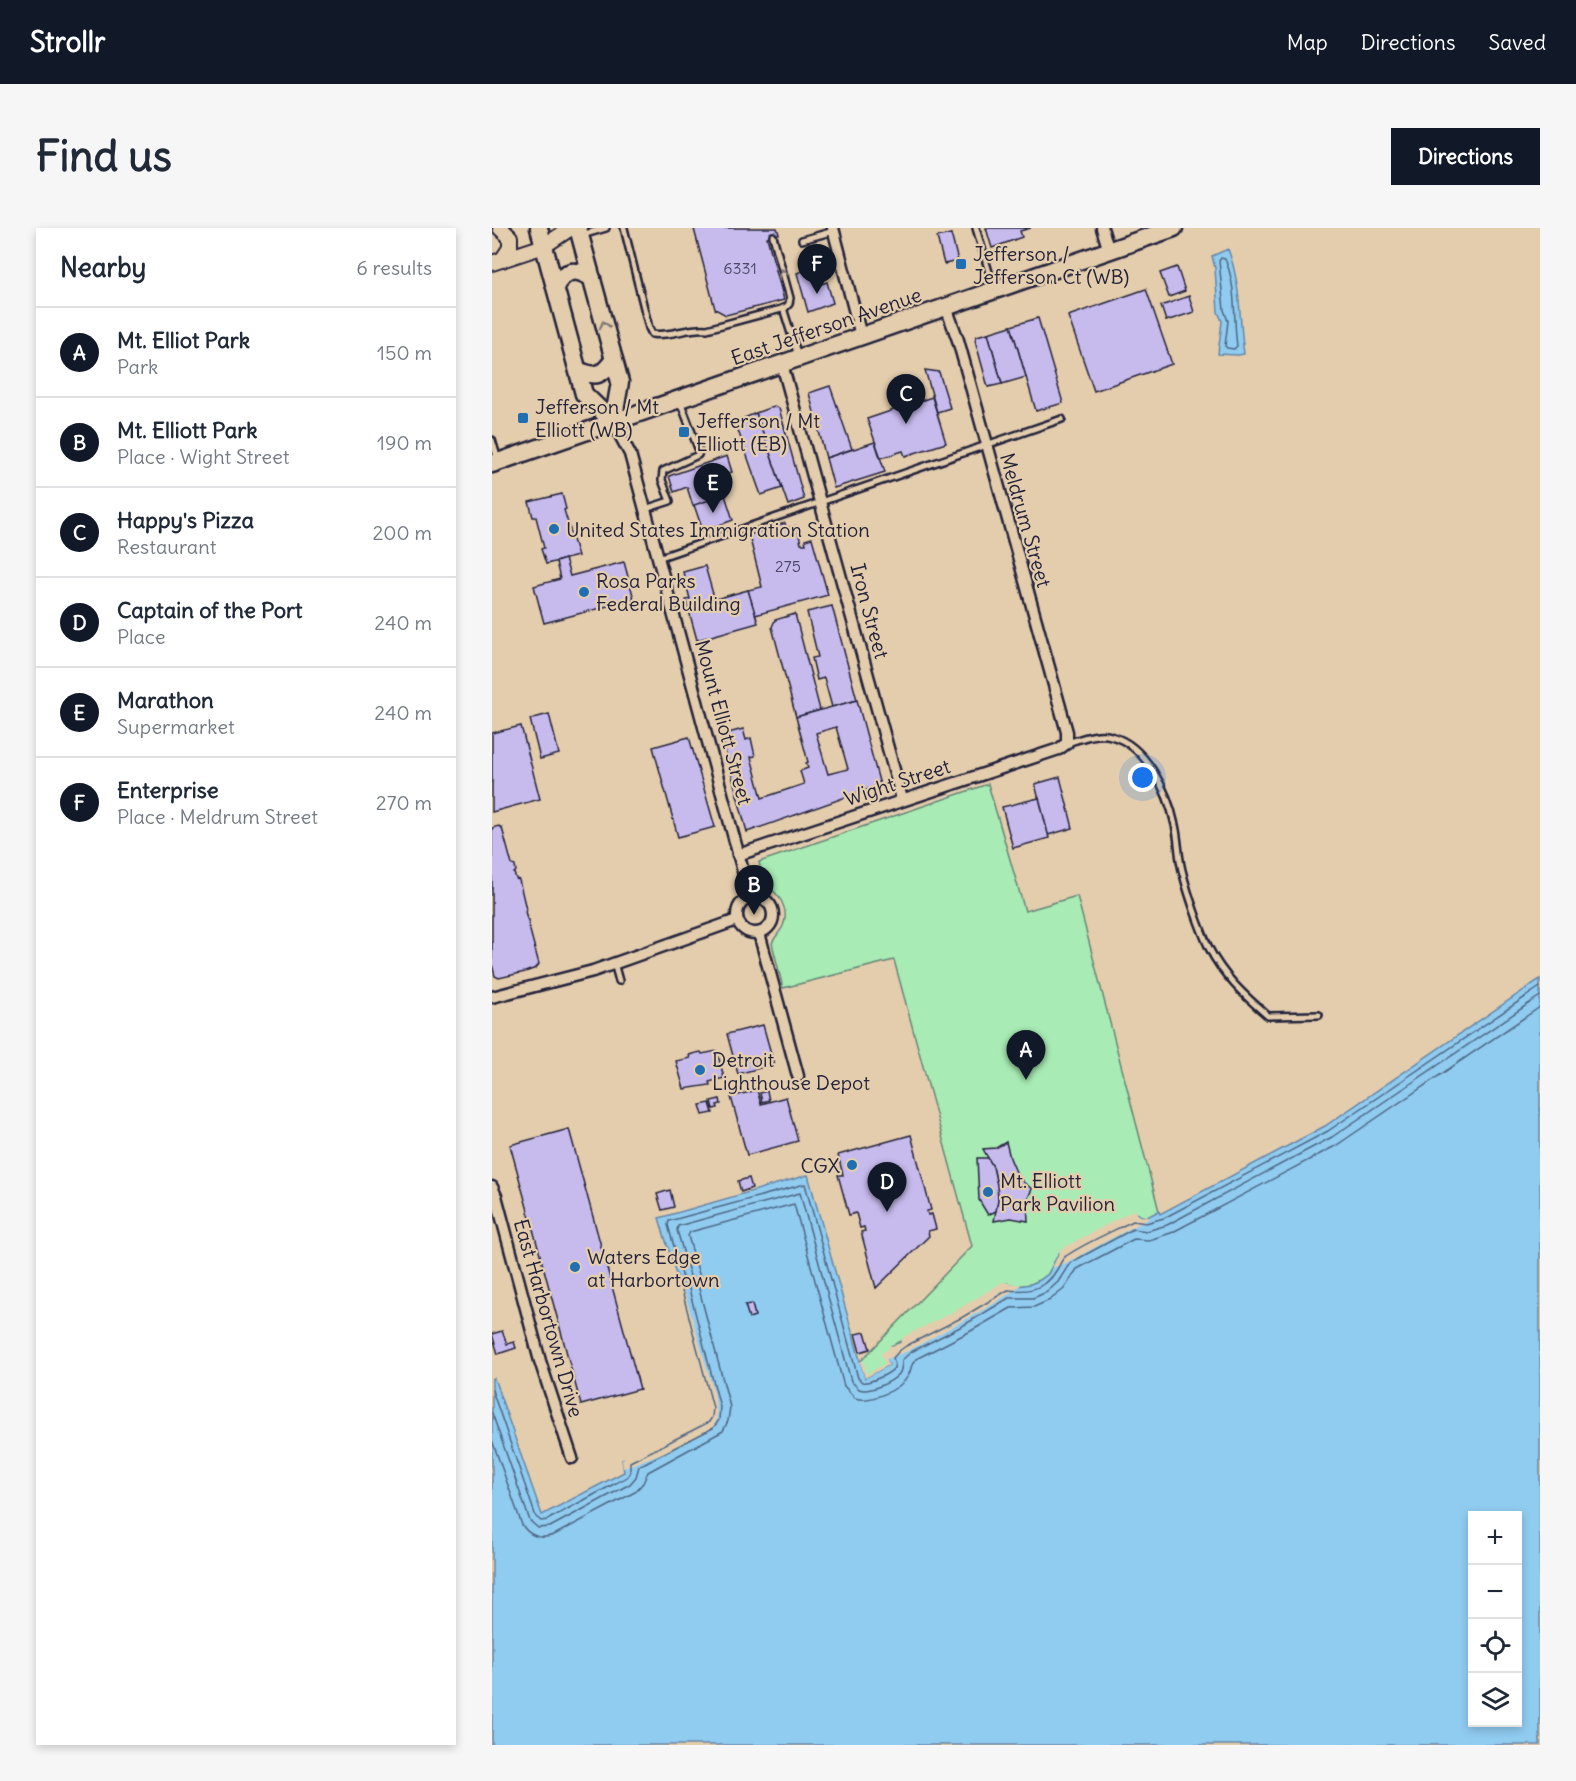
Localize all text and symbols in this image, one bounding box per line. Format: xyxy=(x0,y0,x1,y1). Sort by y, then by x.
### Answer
text: Strollr xyxy=(30,24,105,60)
text: Map xyxy=(1287,29,1328,56)
text: Directions xyxy=(1361,29,1455,56)
text: Saved xyxy=(1488,29,1546,56)
button: Directions xyxy=(1391,128,1540,185)
text: Find us xyxy=(36,130,172,182)
place label: Jefferson / Jefferson Ct (WB) xyxy=(973,241,1129,289)
pin: F xyxy=(798,244,836,294)
text: Nearby xyxy=(60,251,146,284)
text: 6 results xyxy=(356,255,432,280)
marker: Jefferson / Jefferson Ct (WB) xyxy=(954,257,968,271)
house number: 6331 xyxy=(723,258,757,278)
one-way arrow xyxy=(778,269,791,279)
street label: East Jefferson Avenue xyxy=(728,282,924,370)
one-way arrow xyxy=(599,320,612,330)
text: Mt. Elliot Park xyxy=(117,326,250,354)
text: A xyxy=(73,340,86,365)
text: 150 m xyxy=(377,340,432,365)
text: Park xyxy=(117,354,158,379)
pin: C xyxy=(886,374,926,424)
place label: Jefferson / Mt Elliott (WB) xyxy=(535,394,659,442)
place label: Jefferson / Mt Elliott (EB) xyxy=(696,408,820,456)
marker: Jefferson / Mt Elliott (WB) xyxy=(516,411,530,425)
text: Mt. Elliott Park xyxy=(117,416,257,444)
marker: Jefferson / Mt Elliott (EB) xyxy=(677,425,691,439)
text: B xyxy=(73,430,86,455)
text: 190 m xyxy=(377,430,432,455)
text: Place · Wight Street xyxy=(117,444,289,469)
street label: Meldrum Street xyxy=(995,450,1057,590)
pin: E xyxy=(694,464,732,513)
text: Happy's Pizza xyxy=(117,506,254,534)
place label: United States Immigration Station xyxy=(566,517,870,542)
text: C xyxy=(73,520,86,545)
text: 200 m xyxy=(372,520,432,545)
marker: United States Immigration Station xyxy=(547,522,561,536)
text: Restaurant xyxy=(117,534,216,559)
house number: 275 xyxy=(775,556,801,576)
street label: Iron Street xyxy=(845,561,895,662)
place label: Rosa Parks Federal Building xyxy=(596,568,741,616)
marker: Rosa Parks Federal Building xyxy=(577,585,591,599)
text: Captain of the Port xyxy=(117,596,303,624)
text: D xyxy=(72,610,87,635)
text: 240 m xyxy=(374,610,432,635)
text: Place xyxy=(117,624,165,649)
street label: Mount Elliott Street xyxy=(690,637,758,807)
text: Marathon xyxy=(117,686,214,714)
text: E xyxy=(74,700,85,725)
text: 240 m xyxy=(374,700,432,725)
text: Supermarket xyxy=(117,714,235,739)
street label: Wight Street xyxy=(841,753,953,811)
your location xyxy=(1128,763,1157,792)
text: Enterprise xyxy=(117,776,219,804)
text: F xyxy=(74,790,85,815)
text: 270 m xyxy=(376,790,432,815)
text: Place · Meldrum Street xyxy=(117,804,318,829)
pin: B xyxy=(734,866,774,915)
pin: A xyxy=(1006,1030,1046,1080)
place label: Detroit Lighthouse Depot xyxy=(712,1047,870,1095)
marker: Detroit Lighthouse Depot xyxy=(693,1063,707,1077)
place label: CGX xyxy=(801,1153,840,1178)
marker: CGX xyxy=(845,1158,859,1172)
pin: D xyxy=(868,1162,906,1212)
place label: Mt. Elliott Park Pavilion xyxy=(1000,1168,1115,1216)
marker: Mt. Elliott Park Pavilion xyxy=(981,1185,995,1199)
street label: East Harbortown Drive xyxy=(509,1216,589,1420)
place label: Waters Edge at Harbortown xyxy=(587,1244,720,1292)
marker: Waters Edge at Harbortown xyxy=(568,1260,582,1274)
map controls xyxy=(1468,1511,1522,1727)
button: + xyxy=(1468,1511,1522,1565)
button: − xyxy=(1468,1565,1522,1619)
button: locate xyxy=(1468,1619,1522,1673)
button: layers xyxy=(1468,1673,1522,1727)

